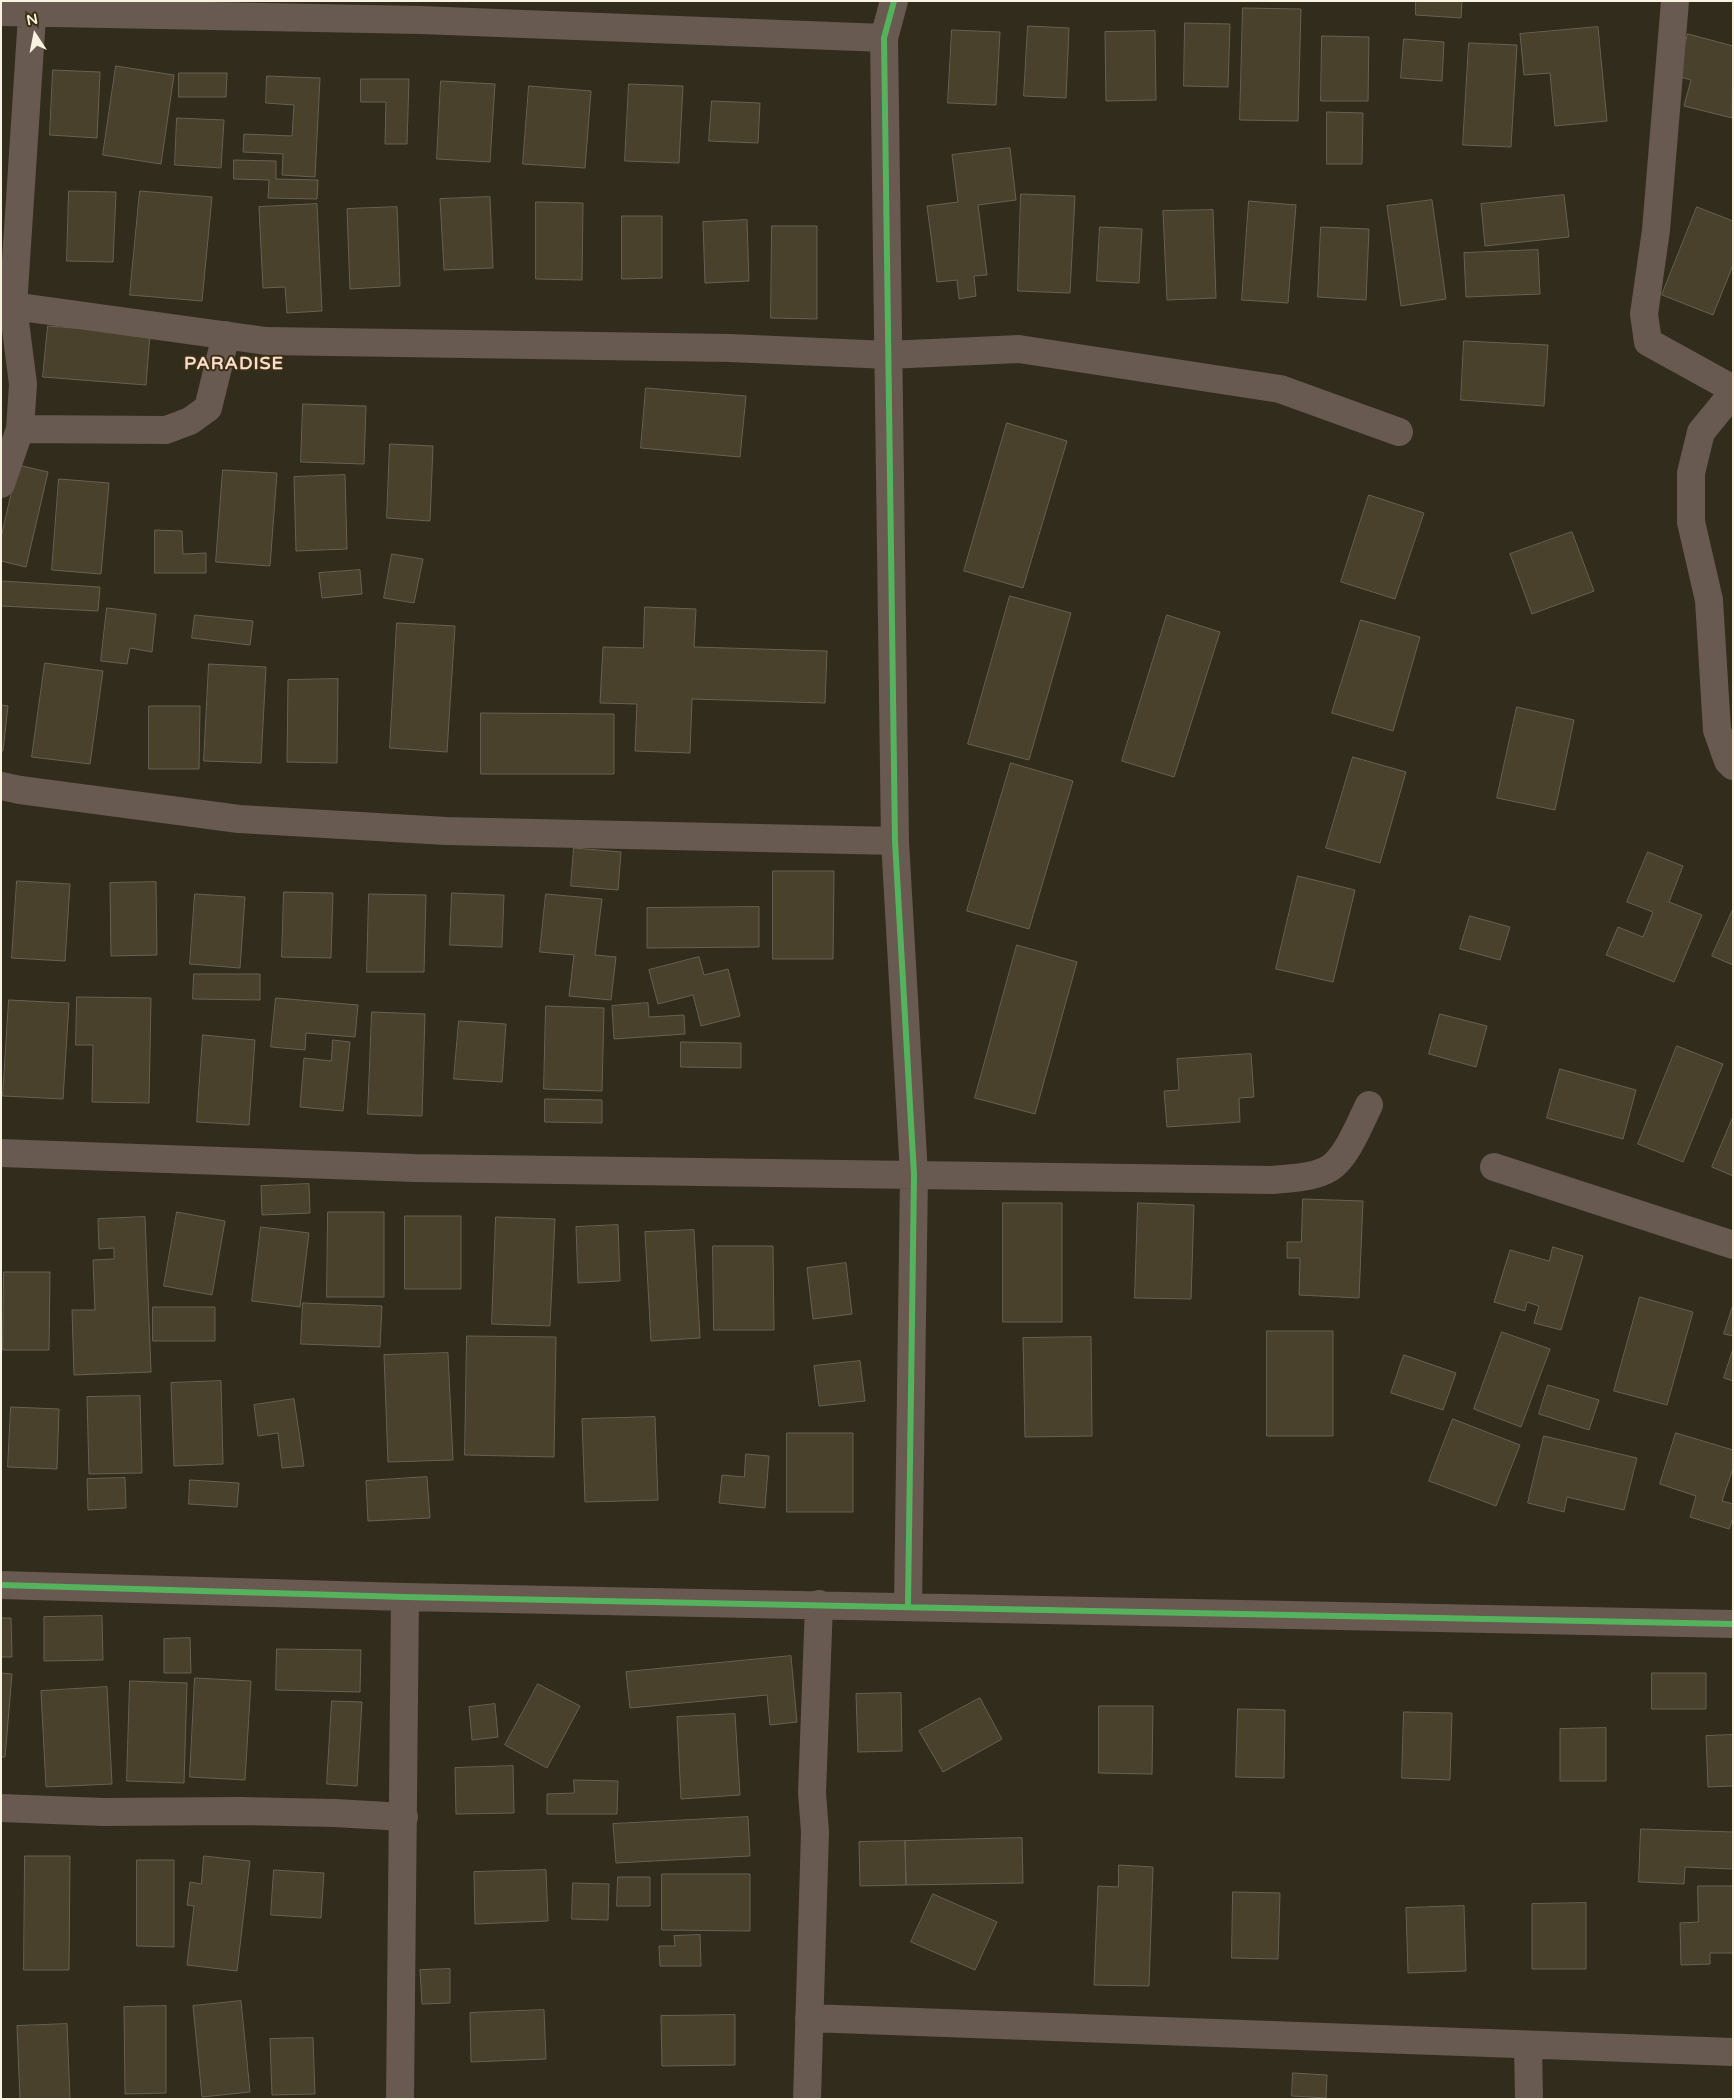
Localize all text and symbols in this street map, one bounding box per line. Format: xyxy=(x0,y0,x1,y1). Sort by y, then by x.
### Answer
north arrow xyxy=(10,10,60,60)
text: N xyxy=(25,10,39,29)
district label: PARADISE xyxy=(183,353,285,375)

